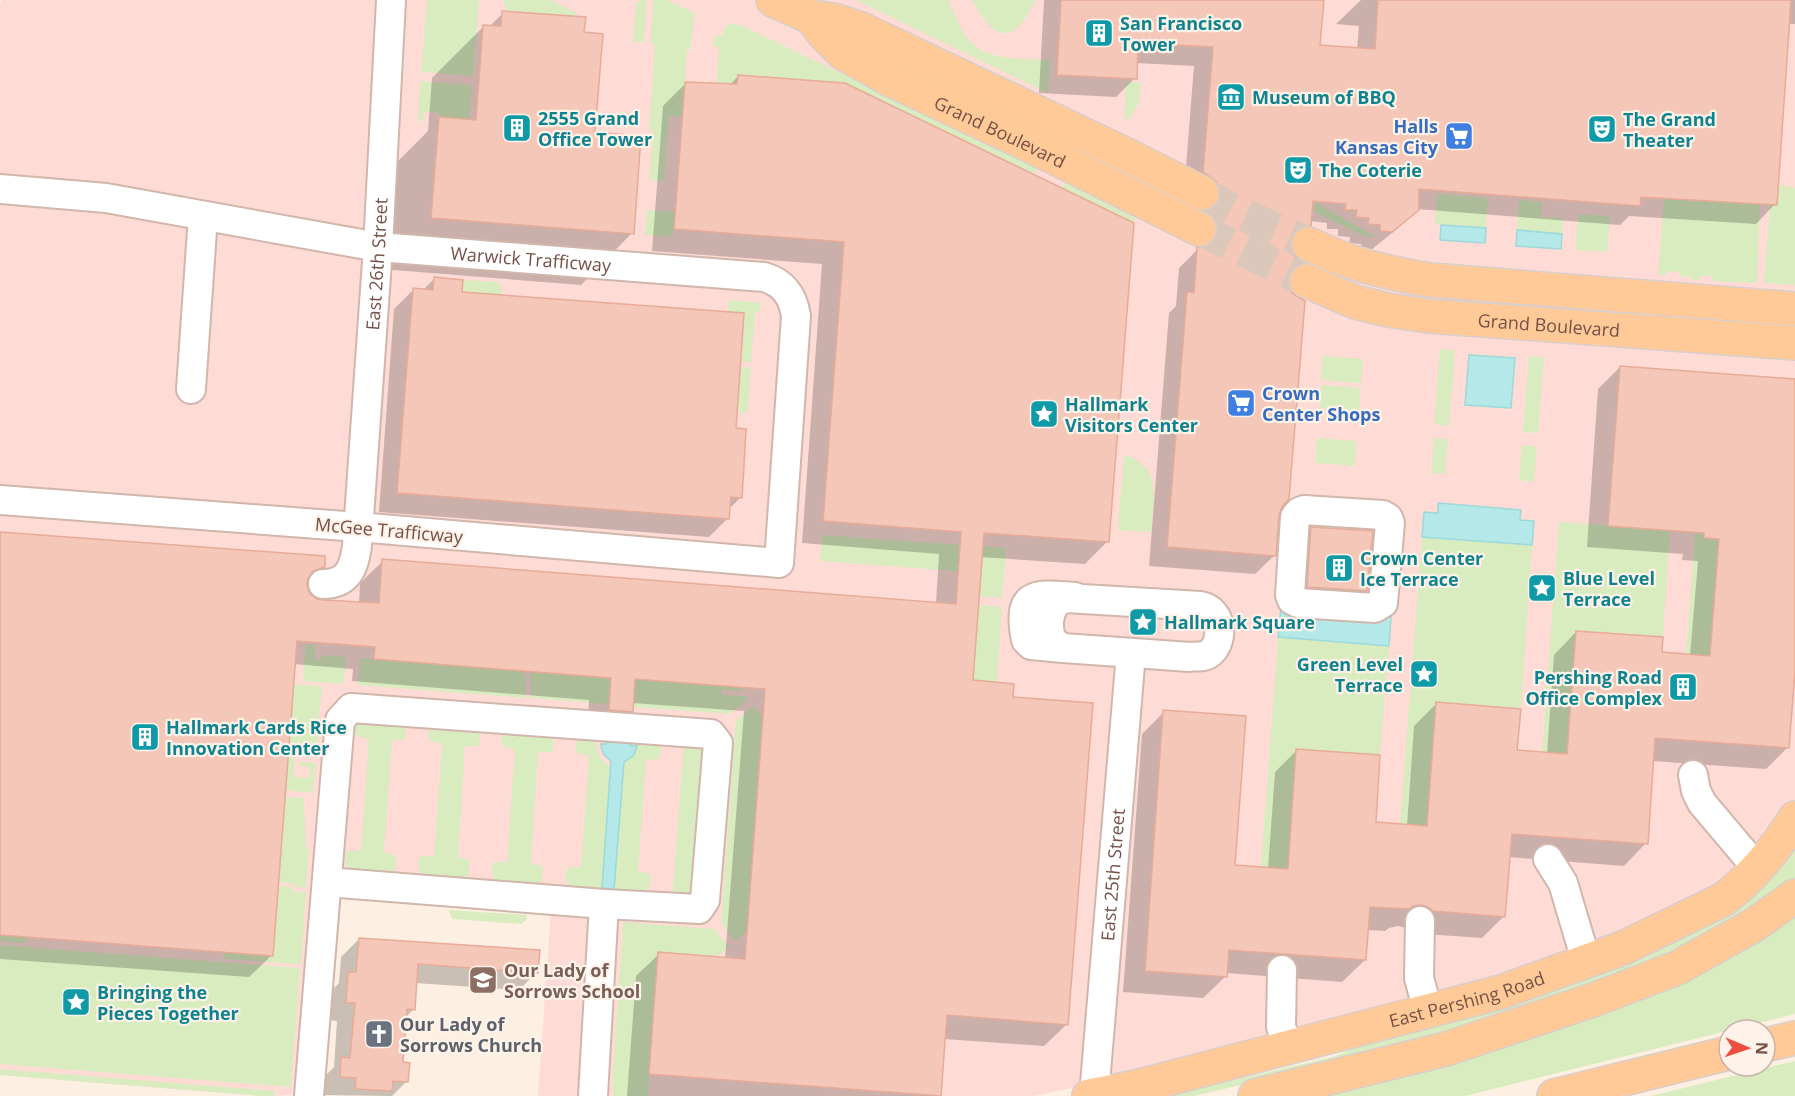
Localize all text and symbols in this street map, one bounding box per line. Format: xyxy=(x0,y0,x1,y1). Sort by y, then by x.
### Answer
place label: San Francisco Tower xyxy=(1120,11,1242,56)
building icon: San Francisco Tower xyxy=(1083,17,1115,49)
museum icon: Museum of BBQ xyxy=(1215,81,1247,113)
place label: Museum of BBQ xyxy=(1252,85,1396,109)
street label: Grand Boulevard xyxy=(930,90,1070,173)
place label: 2555 Grand Office Tower xyxy=(538,106,652,151)
place label: The Grand Theater xyxy=(1623,107,1716,152)
building icon: 2555 Grand Office Tower xyxy=(501,112,533,144)
theatre icon: The Grand Theater xyxy=(1586,113,1618,145)
place label: Halls Kansas City xyxy=(1335,114,1439,159)
supermarket icon: Halls Kansas City xyxy=(1443,120,1475,152)
theatre icon: The Coterie xyxy=(1282,154,1314,186)
place label: The Coterie xyxy=(1319,158,1422,182)
street label: East 26th Street xyxy=(360,197,393,331)
street label: Warwick Trafficway xyxy=(450,241,613,277)
street label: Grand Boulevard xyxy=(1477,308,1621,342)
place label: Crown Center Shops xyxy=(1262,381,1381,426)
supermarket icon: Crown Center Shops xyxy=(1225,387,1257,419)
place label: Hallmark Visitors Center xyxy=(1065,392,1198,437)
place icon: Hallmark Visitors Center xyxy=(1028,398,1060,430)
street label: McGee Trafficway xyxy=(314,512,465,549)
place label: Crown Center Ice Terrace xyxy=(1360,546,1483,591)
building icon: Crown Center Ice Terrace xyxy=(1323,552,1355,584)
place label: Blue Level Terrace xyxy=(1563,566,1655,611)
place icon: Blue Level Terrace xyxy=(1526,572,1558,604)
place icon: Hallmark Square xyxy=(1127,606,1159,638)
place label: Hallmark Square xyxy=(1164,610,1315,634)
place label: Green Level Terrace xyxy=(1297,652,1403,697)
place icon: Green Level Terrace xyxy=(1408,658,1440,690)
place label: Pershing Road Office Complex xyxy=(1525,665,1663,710)
building icon: Pershing Road Office Complex xyxy=(1667,671,1699,703)
place label: Hallmark Cards Rice Innovation Center xyxy=(166,715,347,760)
building icon: Hallmark Cards Rice Innovation Center xyxy=(129,721,161,753)
street label: East 25th Street xyxy=(1095,808,1130,942)
place label: Our Lady of Sorrows School xyxy=(504,958,640,1003)
school or university icon: Our Lady of Sorrows School xyxy=(467,964,499,996)
street label: East Pershing Road xyxy=(1386,965,1548,1033)
place label: Bringing the Pieces Together xyxy=(97,980,239,1025)
place icon: Bringing the Pieces Together xyxy=(60,986,92,1018)
place label: Our Lady of Sorrows Church xyxy=(400,1012,542,1057)
church icon: Our Lady of Sorrows Church xyxy=(363,1018,395,1050)
north arrow xyxy=(1717,1018,1777,1078)
text: N xyxy=(1751,1042,1773,1055)

